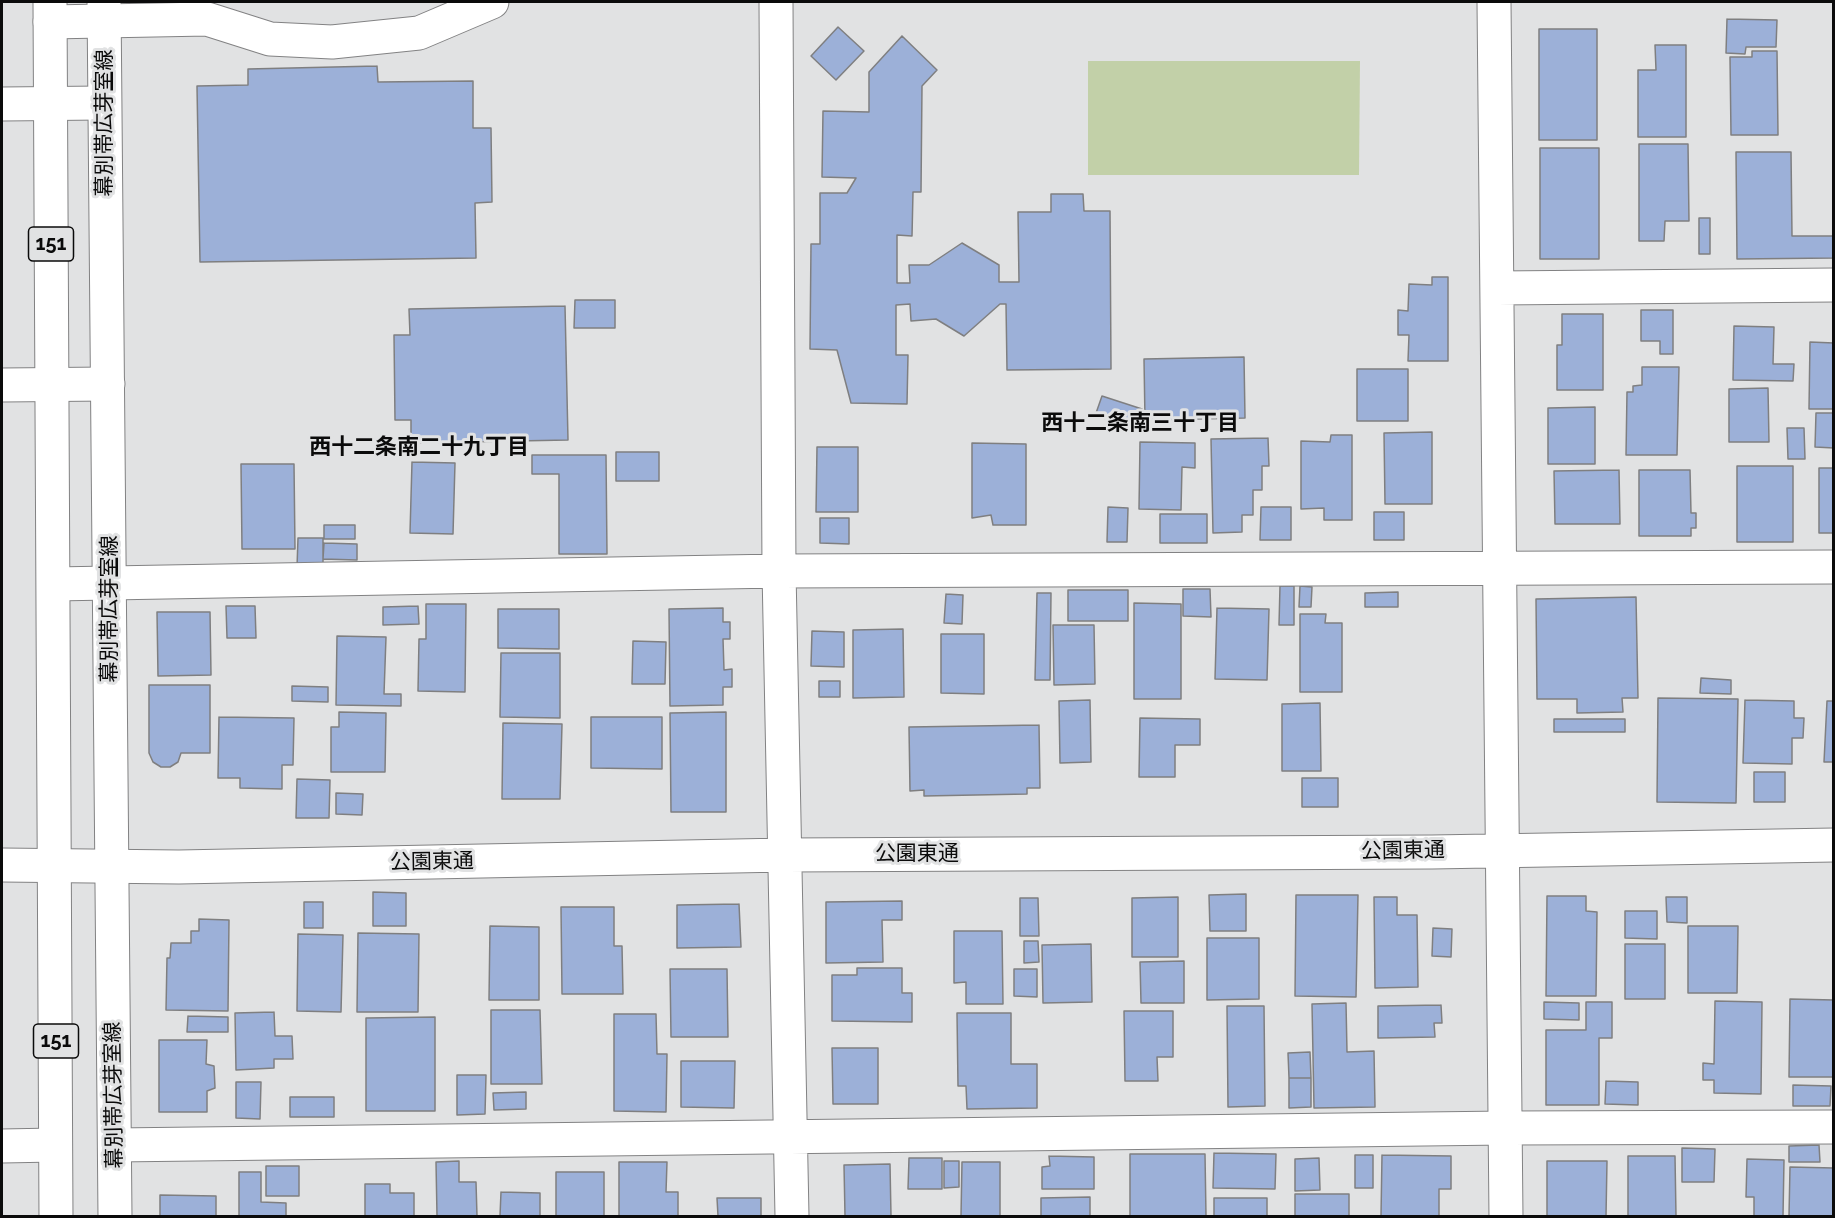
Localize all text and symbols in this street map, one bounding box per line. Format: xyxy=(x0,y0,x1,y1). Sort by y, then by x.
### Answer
street label: 幕別帯広芽室線 xyxy=(92,50,118,196)
road number: 151 xyxy=(28,227,74,261)
district label: 西十二条南三十丁目 xyxy=(1041,410,1239,436)
district label: 西十二条南二十九丁目 xyxy=(309,434,529,460)
street label: 幕別帯広芽室線 xyxy=(97,536,123,682)
street label: 公園東通 xyxy=(1361,838,1445,864)
street label: 公園東通 xyxy=(875,841,959,867)
street label: 公園東通 xyxy=(390,849,474,875)
street label: 幕別帯広芽室線 xyxy=(100,1021,128,1169)
road number: 151 xyxy=(34,1024,78,1058)

